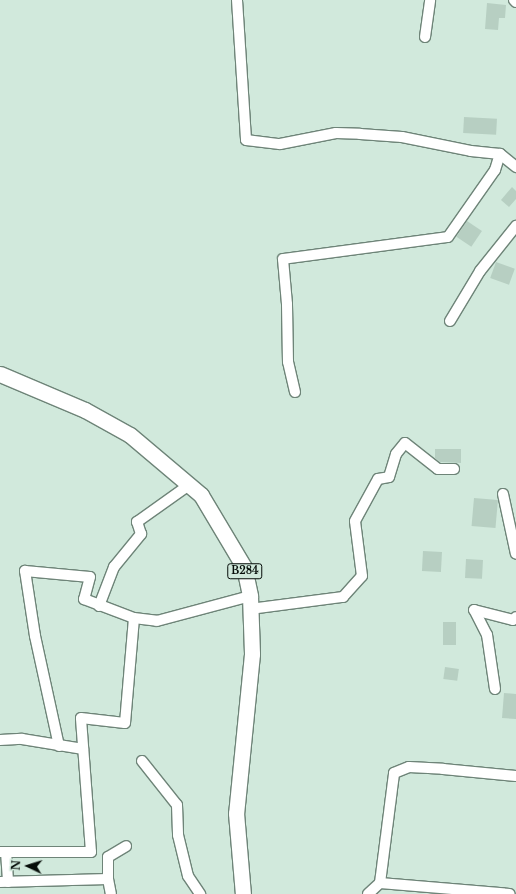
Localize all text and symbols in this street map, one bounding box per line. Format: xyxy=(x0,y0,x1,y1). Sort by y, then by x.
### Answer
road number: B284 xyxy=(227,563,263,579)
north arrow xyxy=(8,846,48,886)
text: N xyxy=(9,860,23,871)

